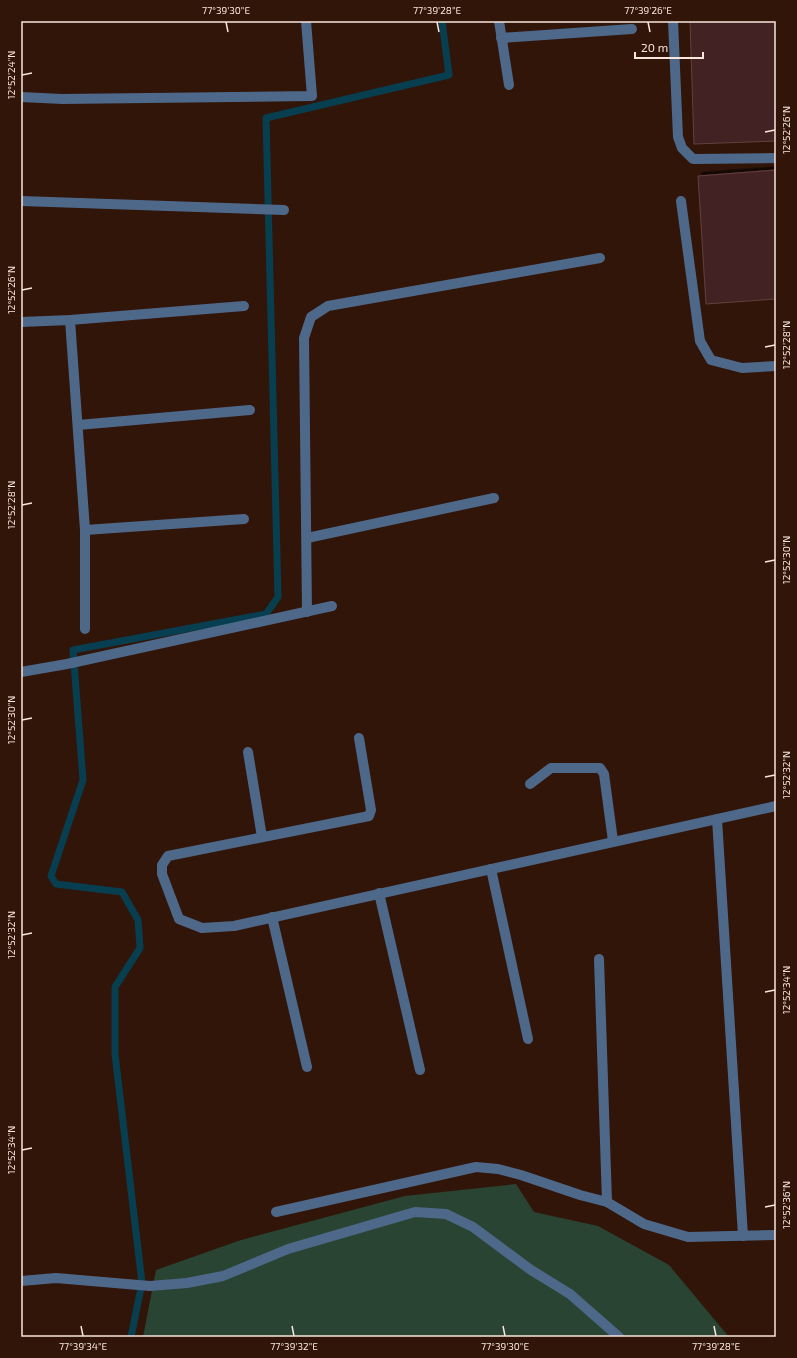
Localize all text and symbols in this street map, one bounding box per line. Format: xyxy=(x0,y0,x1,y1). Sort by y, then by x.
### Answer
text: 77°39'30"E xyxy=(202,4,250,16)
text: 77°39'28"E xyxy=(413,4,461,16)
text: 77°39'26"E xyxy=(624,4,672,16)
scale bar xyxy=(635,34,703,60)
text: 20 m xyxy=(641,40,668,54)
text: 12°52'24"N xyxy=(5,51,17,99)
text: 12°52'26"N xyxy=(780,106,792,154)
text: 12°52'26"N xyxy=(5,266,17,314)
text: 12°52'28"N xyxy=(780,321,792,369)
text: 12°52'28"N xyxy=(5,481,17,529)
text: 12°52'30"N xyxy=(780,536,792,584)
text: 12°52'30"N xyxy=(5,696,17,744)
text: 12°52'32"N xyxy=(780,751,792,799)
text: 12°52'32"N xyxy=(5,911,17,959)
text: 12°52'34"N xyxy=(780,966,792,1014)
text: 12°52'34"N xyxy=(5,1126,17,1174)
text: 12°52'36"N xyxy=(780,1181,792,1229)
text: 77°39'34"E xyxy=(59,1340,107,1352)
text: 77°39'32"E xyxy=(270,1340,318,1352)
text: 77°39'30"E xyxy=(481,1340,529,1352)
text: 77°39'28"E xyxy=(692,1340,740,1352)

